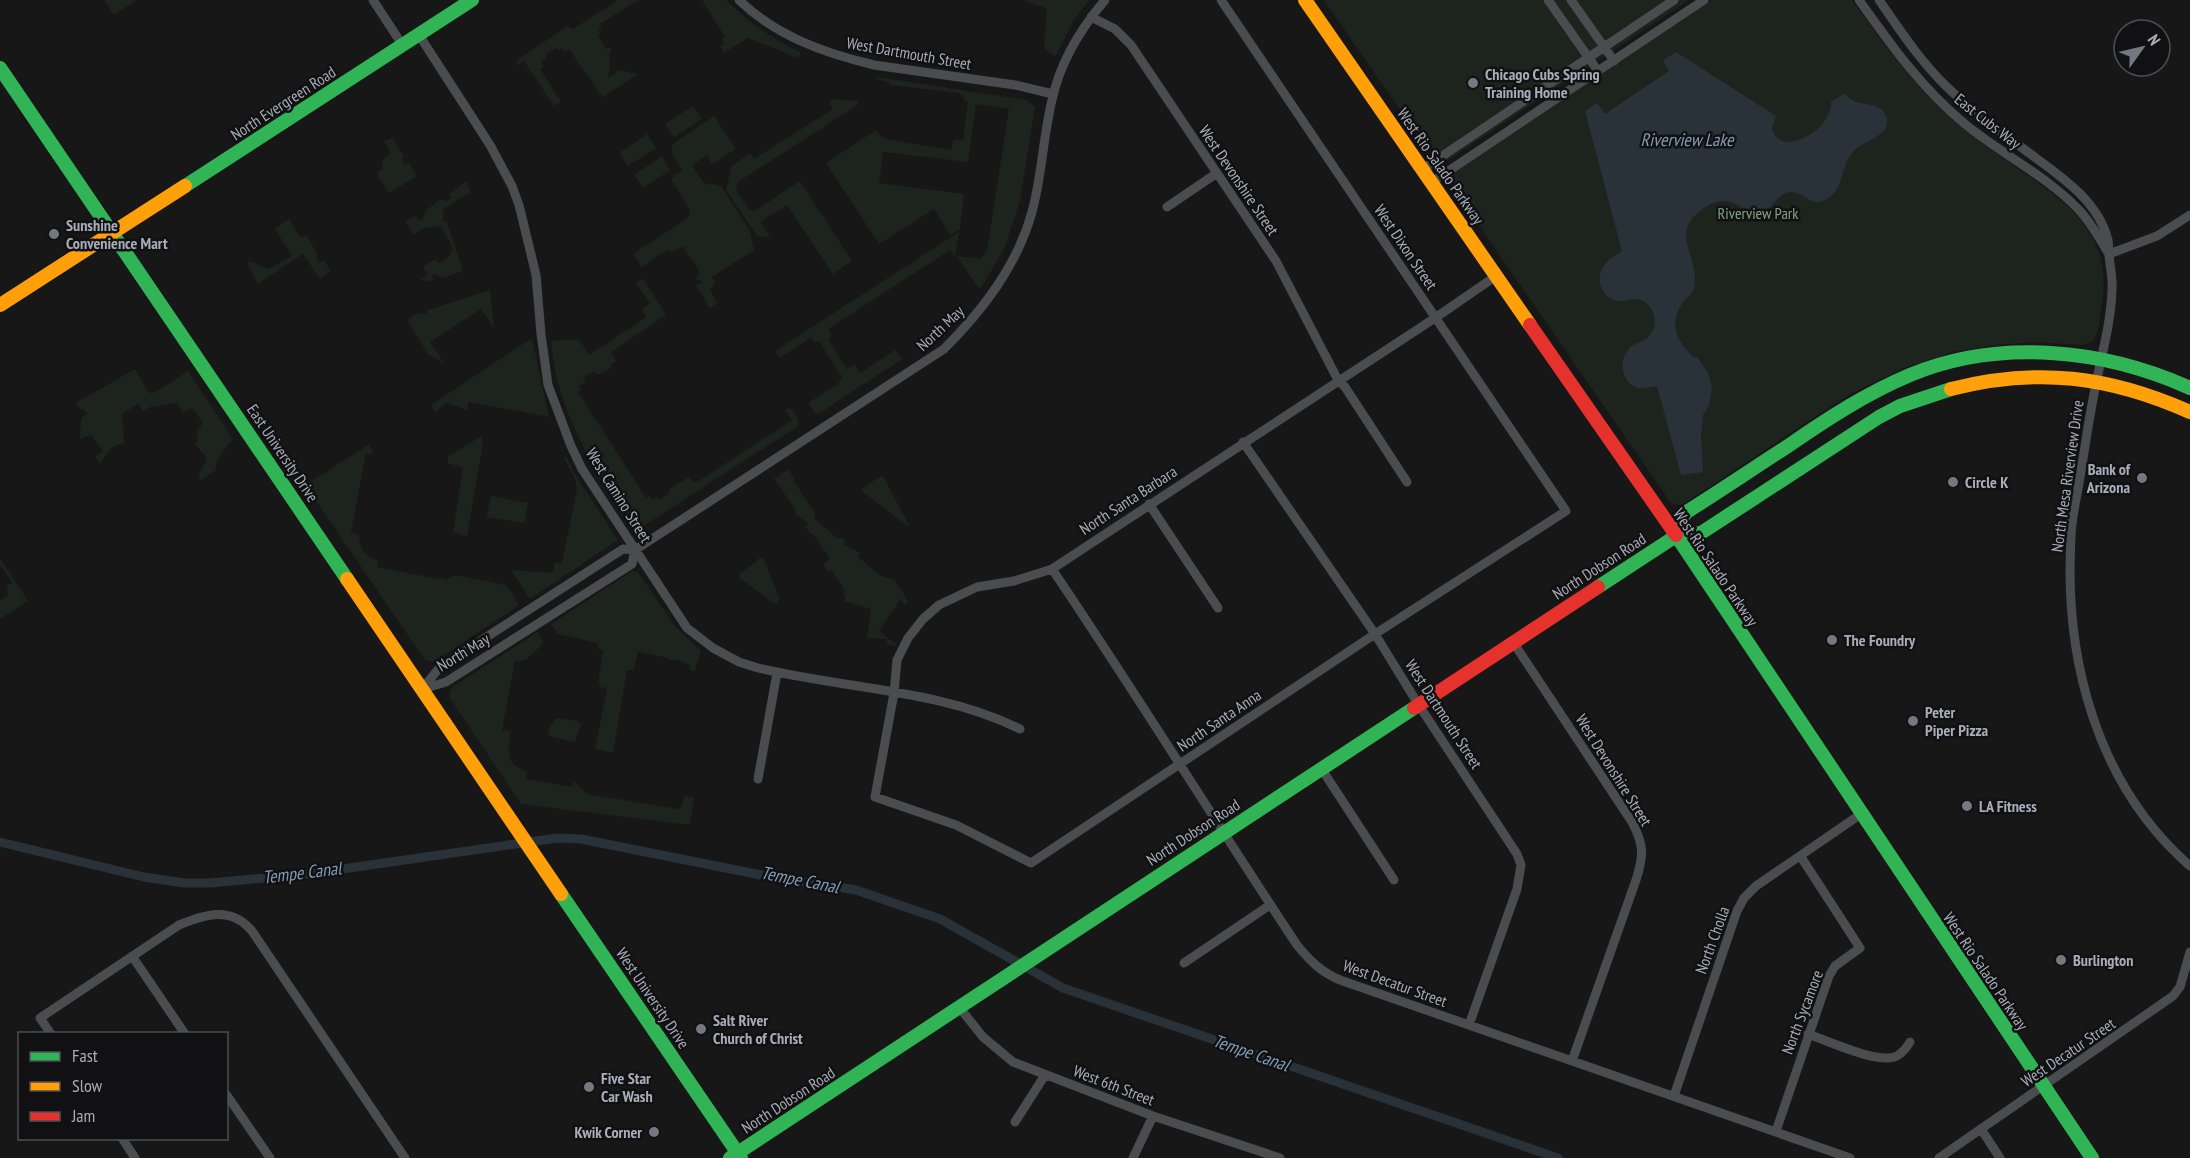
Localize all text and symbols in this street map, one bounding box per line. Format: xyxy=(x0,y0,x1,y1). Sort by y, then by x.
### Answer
north arrow xyxy=(2112,18,2172,78)
text: N xyxy=(2144,30,2165,49)
street label: West Dartmouth Street xyxy=(845,32,973,74)
street label: North Evergreen Road xyxy=(227,62,339,144)
place label: Chicago Cubs Spring Training Home xyxy=(1485,64,1600,102)
marker: Chicago Cubs Spring Training Home xyxy=(1466,76,1480,90)
street label: East Cubs Way xyxy=(1951,89,2025,153)
street label: West Rio Salado Parkway xyxy=(1393,104,1489,228)
street label: West Devonshire Street xyxy=(1195,121,1283,239)
water label: Riverview Lake xyxy=(1641,128,1735,151)
street label: West Dixon Street xyxy=(1370,201,1442,294)
park label: Riverview Park xyxy=(1718,203,1799,223)
place label: Sunshine Convenience Mart xyxy=(66,215,168,253)
marker: Sunshine Convenience Mart xyxy=(47,227,61,241)
street label: North May xyxy=(912,301,968,355)
street label: North Mesa Riverview Drive xyxy=(2046,399,2088,553)
street label: East University Drive xyxy=(243,400,323,506)
street label: West Camino Street xyxy=(582,444,656,547)
place label: Bank of Arizona xyxy=(2086,459,2131,497)
street label: North Santa Barbara xyxy=(1076,461,1180,539)
marker: Bank of Arizona xyxy=(2135,471,2149,485)
place label: Circle K xyxy=(1965,472,2009,492)
marker: Circle K xyxy=(1946,475,1960,489)
street label: West Rio Salado Parkway xyxy=(1669,504,1763,630)
street label: North Dobson Road xyxy=(1549,528,1650,604)
street label: North May xyxy=(433,629,493,675)
place label: The Foundry xyxy=(1844,630,1916,650)
marker: The Foundry xyxy=(1825,633,1839,647)
street label: West Dartmouth Street xyxy=(1401,656,1487,773)
street label: North Santa Anna xyxy=(1173,685,1265,755)
place label: Peter Piper Pizza xyxy=(1925,702,1989,740)
street label: West Devonshire Street xyxy=(1572,710,1657,830)
marker: Peter Piper Pizza xyxy=(1906,714,1920,728)
street label: North Dobson Road xyxy=(1143,794,1244,870)
place label: LA Fitness xyxy=(1979,796,2037,816)
marker: LA Fitness xyxy=(1960,799,1974,813)
water label: Tempe Canal xyxy=(261,856,344,889)
water label: Tempe Canal xyxy=(759,861,843,899)
street label: North Cholla xyxy=(1691,904,1733,976)
street label: West Rio Salado Parkway xyxy=(1939,908,2033,1034)
street label: West University Drive xyxy=(612,944,694,1052)
place label: Burlington xyxy=(2073,950,2133,970)
marker: Burlington xyxy=(2054,953,2068,967)
street label: West Decatur Street xyxy=(1340,955,1450,1011)
street label: North Sycamore xyxy=(1777,967,1827,1057)
place label: Salt River Church of Christ xyxy=(713,1010,803,1048)
street label: West Decatur Street xyxy=(2017,1013,2119,1091)
marker: Salt River Church of Christ xyxy=(694,1022,708,1036)
water label: Tempe Canal xyxy=(1210,1029,1294,1077)
legend xyxy=(18,1032,228,1140)
text: Fast xyxy=(72,1044,98,1067)
street label: West 6th Street xyxy=(1071,1060,1158,1110)
street label: North Dobson Road xyxy=(738,1062,839,1138)
place label: Five Star Car Wash xyxy=(601,1068,653,1106)
text: Slow xyxy=(72,1074,103,1097)
marker: Five Star Car Wash xyxy=(582,1080,596,1094)
text: Jam xyxy=(71,1104,95,1127)
place label: Kwik Corner xyxy=(575,1122,642,1142)
marker: Kwik Corner xyxy=(647,1125,661,1139)

